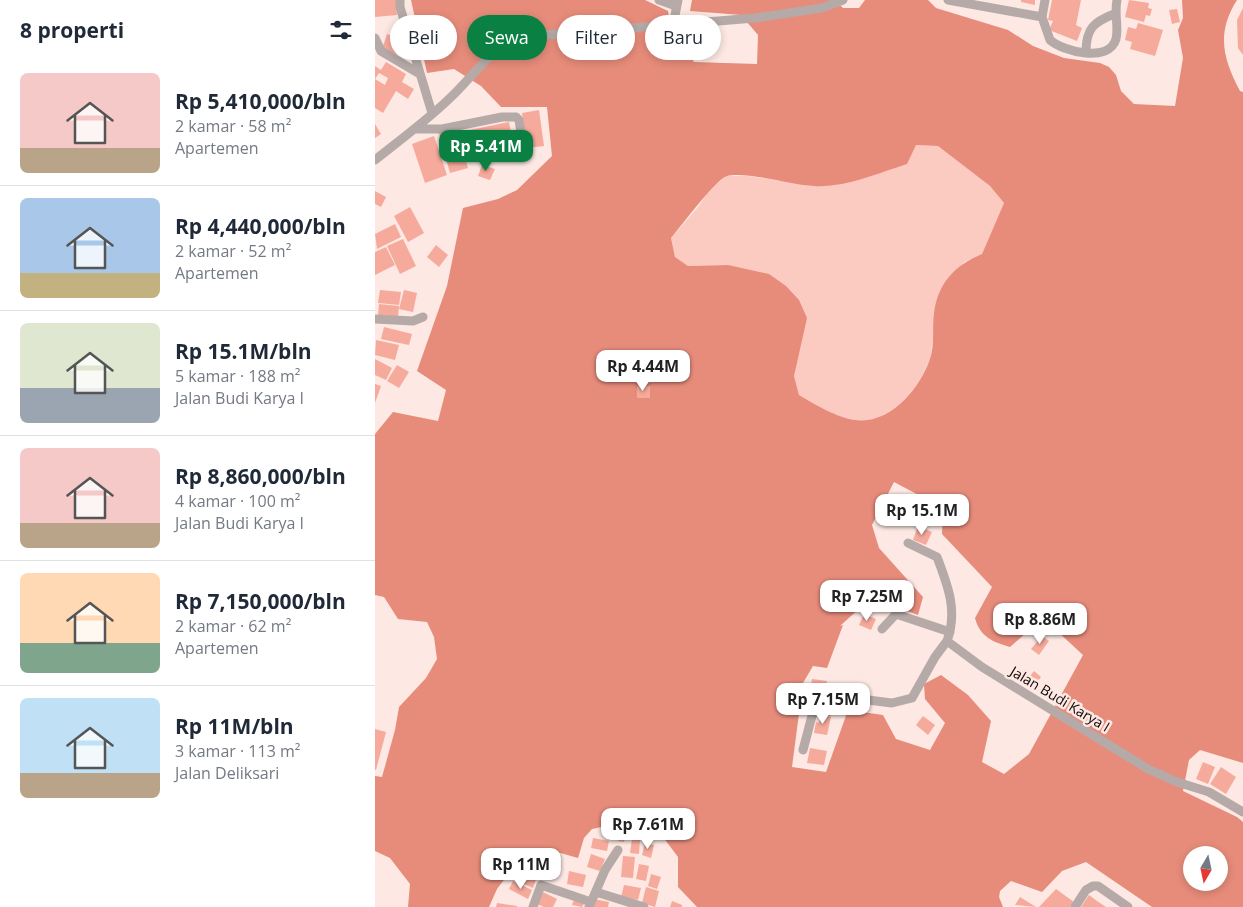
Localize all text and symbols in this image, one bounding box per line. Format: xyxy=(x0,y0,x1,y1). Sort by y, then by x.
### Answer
chip: Beli xyxy=(390,15,457,60)
chip: Sewa xyxy=(467,15,547,60)
chip: Filter xyxy=(557,15,635,60)
chip: Baru xyxy=(645,15,721,60)
text: 8 properti xyxy=(20,16,124,44)
icon: filters xyxy=(327,16,355,44)
text: Rp 5,410,000/bln xyxy=(175,87,346,115)
icon: home xyxy=(60,93,120,153)
text: 2 kamar · 58 m² xyxy=(175,115,291,137)
pin: Rp 5.41M xyxy=(434,130,538,172)
text: Rp 5.41M xyxy=(450,135,522,157)
text: Apartemen xyxy=(175,137,259,159)
text: Rp 4,440,000/bln xyxy=(175,212,346,240)
icon: home xyxy=(60,218,120,278)
text: 2 kamar · 52 m² xyxy=(175,240,291,262)
text: Apartemen xyxy=(175,262,259,284)
text: Rp 15.1M/bln xyxy=(175,337,312,365)
icon: home xyxy=(60,343,120,403)
pin: Rp 4.44M xyxy=(591,350,695,392)
text: Rp 4.44M xyxy=(607,355,679,377)
text: 5 kamar · 188 m² xyxy=(175,365,300,387)
text: Jalan Budi Karya I xyxy=(175,387,304,409)
text: Rp 8,860,000/bln xyxy=(175,462,346,490)
icon: home xyxy=(60,468,120,528)
text: 4 kamar · 100 m² xyxy=(175,490,300,512)
pin: Rp 15.1M xyxy=(870,494,974,536)
text: Rp 15.1M xyxy=(886,499,958,521)
text: Jalan Budi Karya I xyxy=(175,512,304,534)
pin: Rp 7.25M xyxy=(815,580,919,622)
text: Rp 7.25M xyxy=(831,585,903,607)
text: Rp 7,150,000/bln xyxy=(175,587,346,615)
icon: home xyxy=(60,593,120,653)
pin: Rp 8.86M xyxy=(988,602,1092,645)
text: Rp 8.86M xyxy=(1004,608,1076,630)
text: 2 kamar · 62 m² xyxy=(175,615,291,637)
text: Apartemen xyxy=(175,637,259,659)
street label: Jalan Budi Karya I xyxy=(1005,660,1114,736)
pin: Rp 7.15M xyxy=(771,682,875,725)
text: Rp 7.15M xyxy=(787,688,859,710)
text: Rp 11M/bln xyxy=(175,712,294,740)
icon: home xyxy=(60,718,120,778)
text: 3 kamar · 113 m² xyxy=(175,740,300,762)
text: Jalan Deliksari xyxy=(175,762,279,784)
pin: Rp 7.61M xyxy=(596,808,700,850)
text: Rp 7.61M xyxy=(612,813,684,835)
north arrow xyxy=(1183,846,1227,891)
map controls xyxy=(1183,846,1228,891)
pin: Rp 11M xyxy=(480,848,562,890)
text: Rp 11M xyxy=(492,853,550,875)

